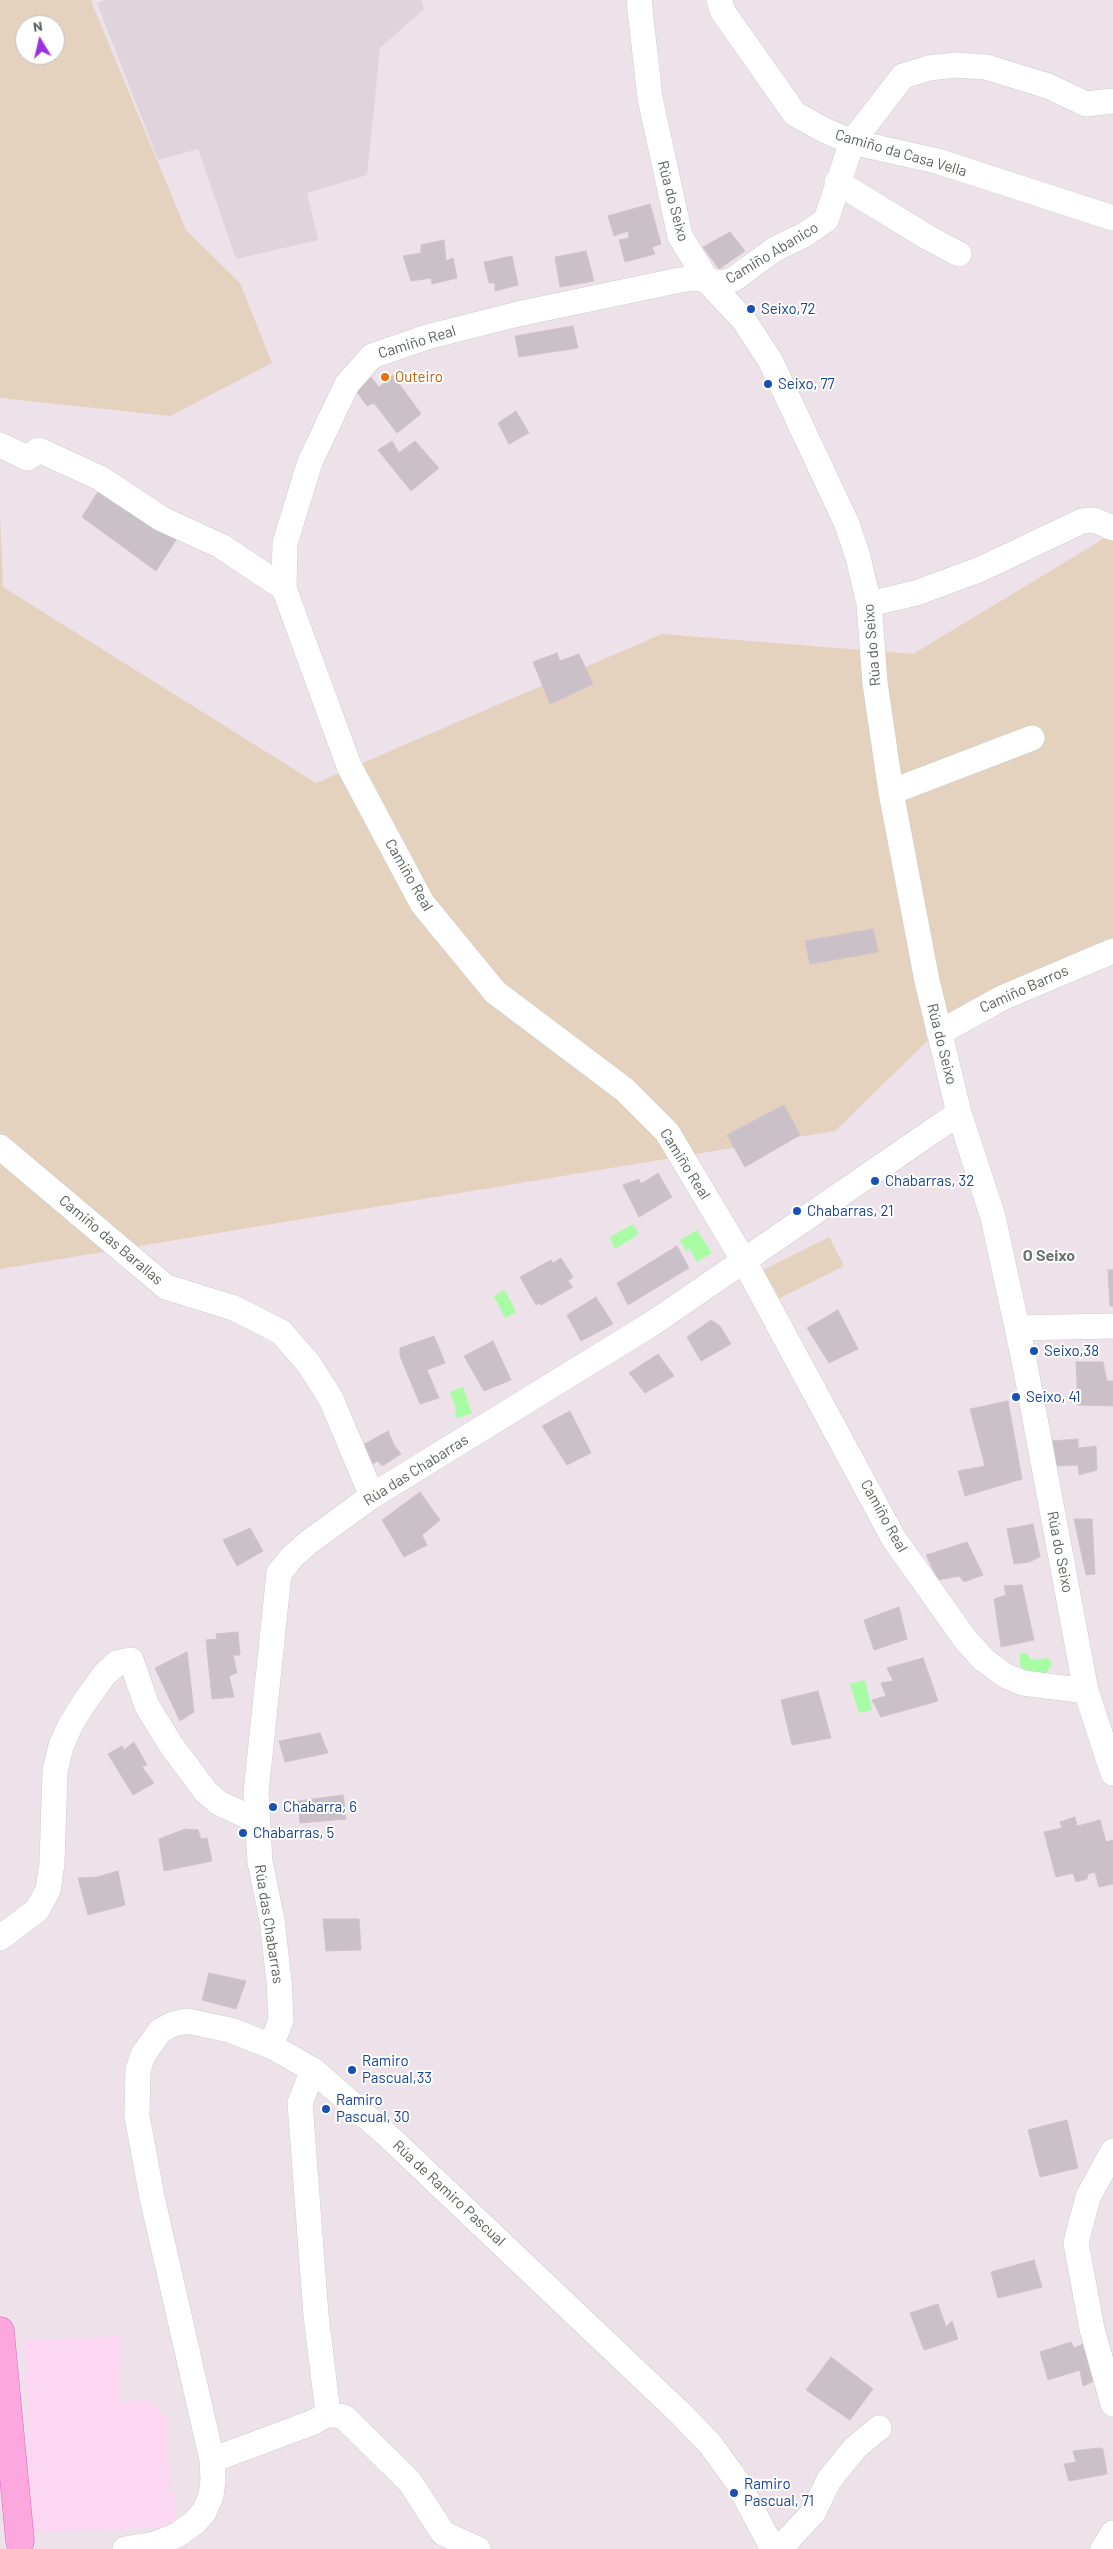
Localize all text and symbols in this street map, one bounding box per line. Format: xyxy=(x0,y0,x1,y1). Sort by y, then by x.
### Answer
north arrow xyxy=(15,15,65,65)
text: N xyxy=(32,17,44,35)
street label: Camiño da Casa Vella xyxy=(833,126,969,180)
street label: Rúa do Seixo xyxy=(654,159,692,243)
street label: Camiño Abanico xyxy=(722,218,822,288)
place label: Seixo,72 xyxy=(761,300,816,318)
marker: Seixo,72 xyxy=(745,303,757,315)
street label: Camiño Real xyxy=(376,322,458,362)
place label: Outeiro xyxy=(395,368,443,386)
marker: Outeiro xyxy=(379,371,391,383)
place label: Seixo, 77 xyxy=(778,375,835,393)
marker: Seixo, 77 xyxy=(762,378,774,390)
street label: Rúa do Seixo xyxy=(859,603,885,687)
street label: Camiño Real xyxy=(381,836,437,914)
street label: Camiño Barros xyxy=(977,961,1071,1017)
street label: Rúa do Seixo xyxy=(923,1002,961,1086)
street label: Camiño Real xyxy=(656,1125,714,1203)
place label: Chabarras, 32 xyxy=(885,1172,974,1190)
marker: Chabarras, 32 xyxy=(869,1175,881,1187)
street label: Camiño das Barallas xyxy=(55,1191,167,1289)
place label: Chabarras, 21 xyxy=(807,1202,894,1220)
marker: Chabarras, 21 xyxy=(791,1205,803,1217)
district label: O Seixo xyxy=(1023,1246,1075,1266)
place label: Seixo,38 xyxy=(1044,1342,1099,1360)
marker: Seixo,38 xyxy=(1028,1345,1040,1357)
place label: Seixo, 41 xyxy=(1026,1388,1081,1406)
marker: Seixo, 41 xyxy=(1010,1391,1022,1403)
street label: Rúa das Chabarras xyxy=(360,1430,472,1510)
street label: Camiño Real xyxy=(857,1477,911,1555)
street label: Rúa do Seixo xyxy=(1043,1510,1077,1594)
place label: Chabarra, 6 xyxy=(283,1798,357,1816)
marker: Chabarra, 6 xyxy=(267,1801,279,1813)
place label: Chabarras, 5 xyxy=(253,1824,334,1842)
marker: Chabarras, 5 xyxy=(237,1827,249,1839)
street label: Rúa das Chabarras xyxy=(251,1863,287,1985)
place label: Ramiro Pascual,33 xyxy=(362,2052,432,2087)
marker: Ramiro Pascual,33 xyxy=(346,2064,358,2076)
place label: Ramiro Pascual, 30 xyxy=(336,2091,410,2126)
marker: Ramiro Pascual, 30 xyxy=(320,2103,332,2115)
street label: Rúa de Ramiro Pascual xyxy=(389,2136,509,2250)
place label: Ramiro Pascual, 71 xyxy=(744,2475,814,2510)
marker: Ramiro Pascual, 71 xyxy=(728,2487,740,2499)

